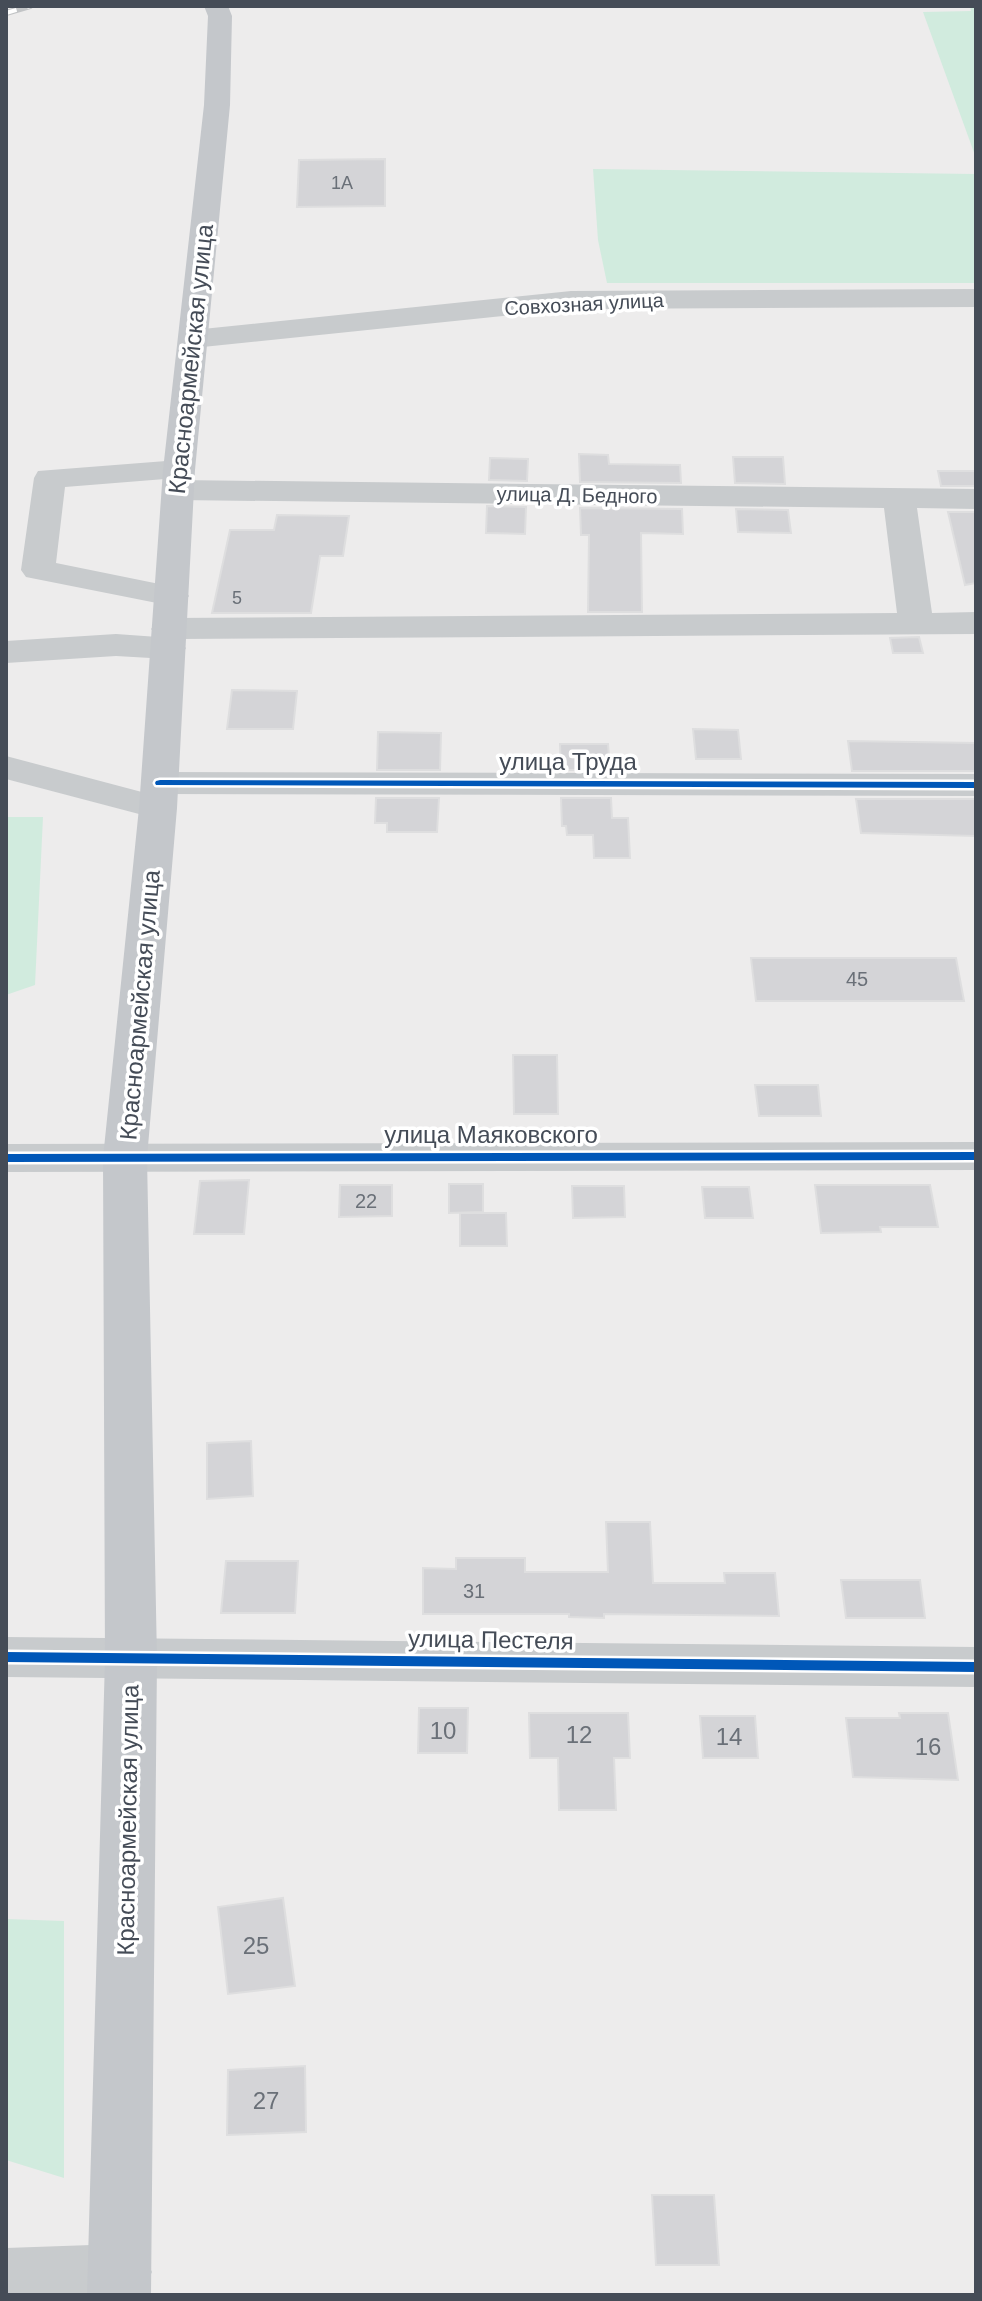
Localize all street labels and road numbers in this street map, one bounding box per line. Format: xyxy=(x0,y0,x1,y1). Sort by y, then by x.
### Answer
street label: Красноармейская улица xyxy=(163,222,218,495)
street label: Совхозная улица xyxy=(504,289,665,319)
street label: улица Д. Бедного xyxy=(496,483,658,507)
street label: улица Труда xyxy=(499,748,637,775)
street label: Красноармейская улица xyxy=(114,868,165,1141)
street label: улица Маяковского xyxy=(384,1121,598,1148)
street label: улица Пестеля xyxy=(408,1625,574,1654)
street label: Красноармейская улица xyxy=(112,1684,143,1956)

